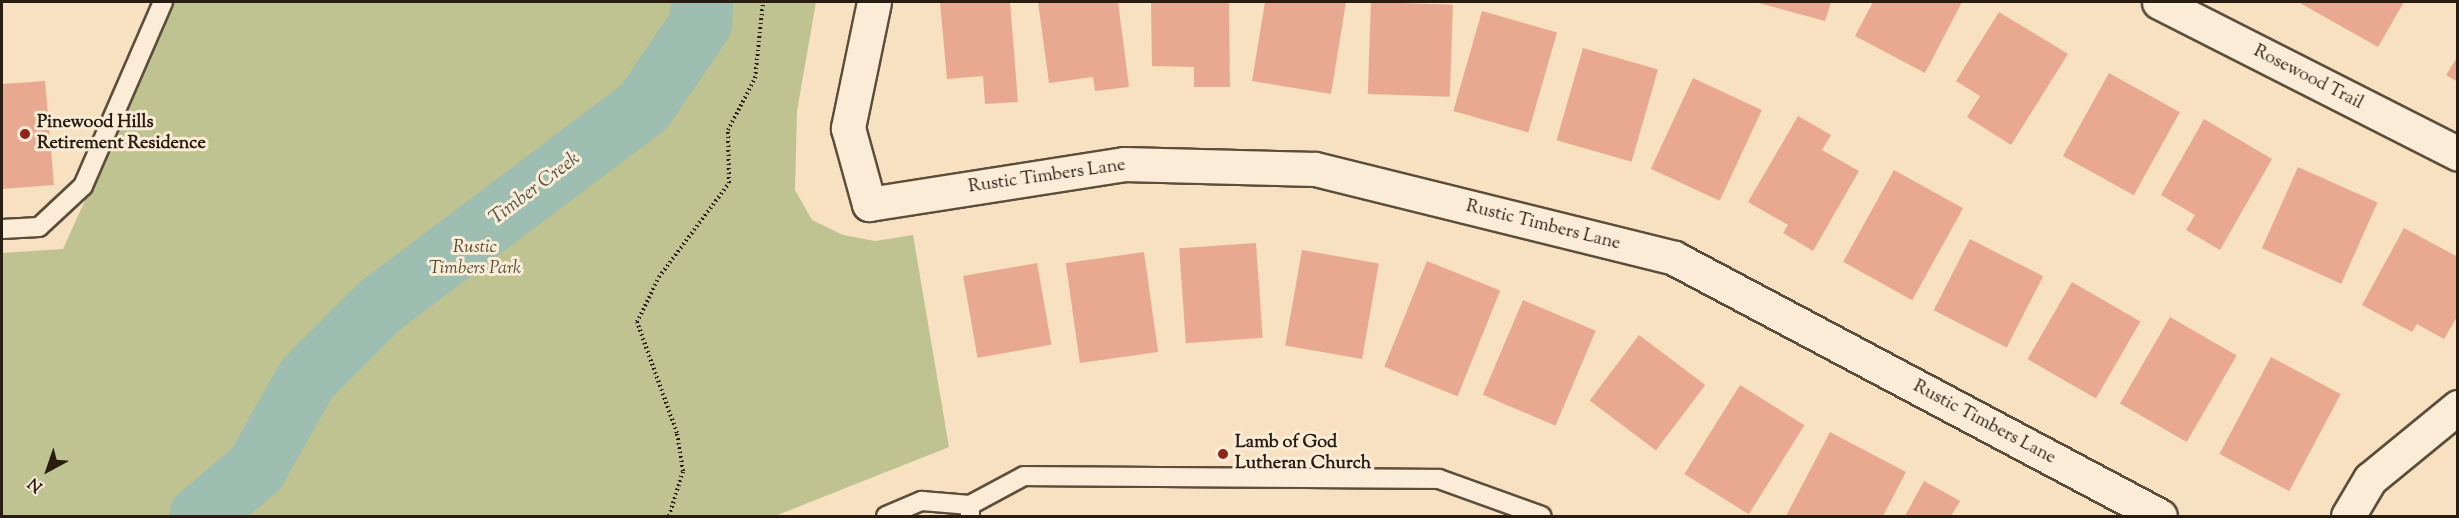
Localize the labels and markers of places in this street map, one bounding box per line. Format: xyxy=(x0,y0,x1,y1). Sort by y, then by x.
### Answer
place label: Pinewood Hills Retirement Residence xyxy=(37,113,206,156)
marker: Pinewood Hills Retirement Residence xyxy=(18,127,32,141)
place label: Lamb of God Lutheran Church xyxy=(1235,433,1371,476)
marker: Lamb of God Lutheran Church xyxy=(1216,447,1230,461)

